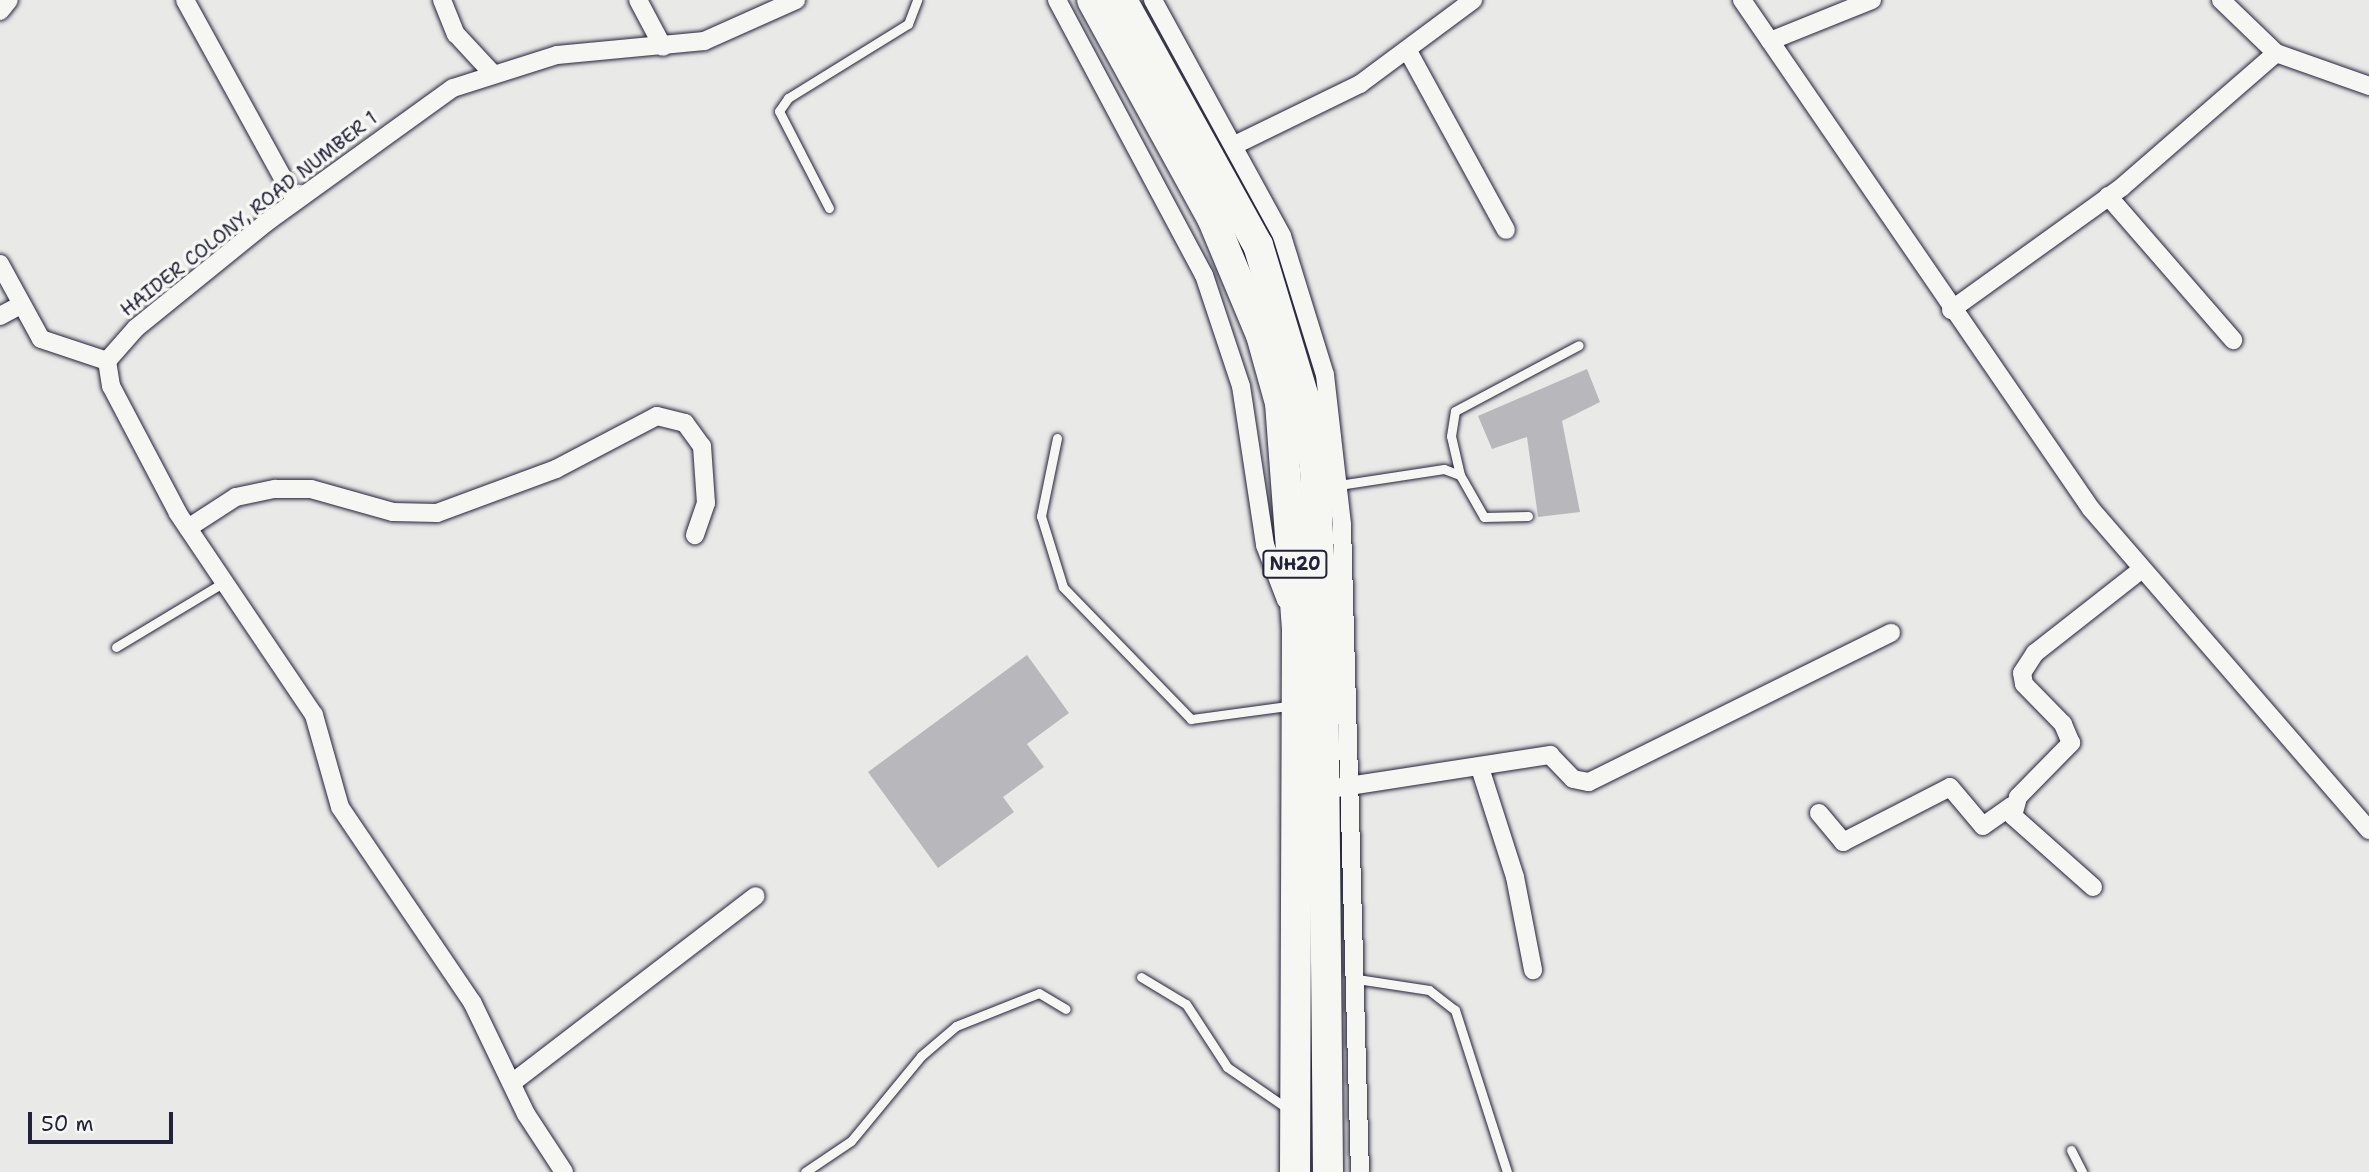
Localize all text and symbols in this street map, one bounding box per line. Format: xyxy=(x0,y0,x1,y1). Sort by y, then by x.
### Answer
street label: HAIDER COLONY, ROAD NUMBER 1 xyxy=(116,107,382,321)
road number: NH20 xyxy=(1262,550,1328,578)
scale bar xyxy=(32,1098,177,1142)
text: 50 m xyxy=(41,1110,94,1138)

